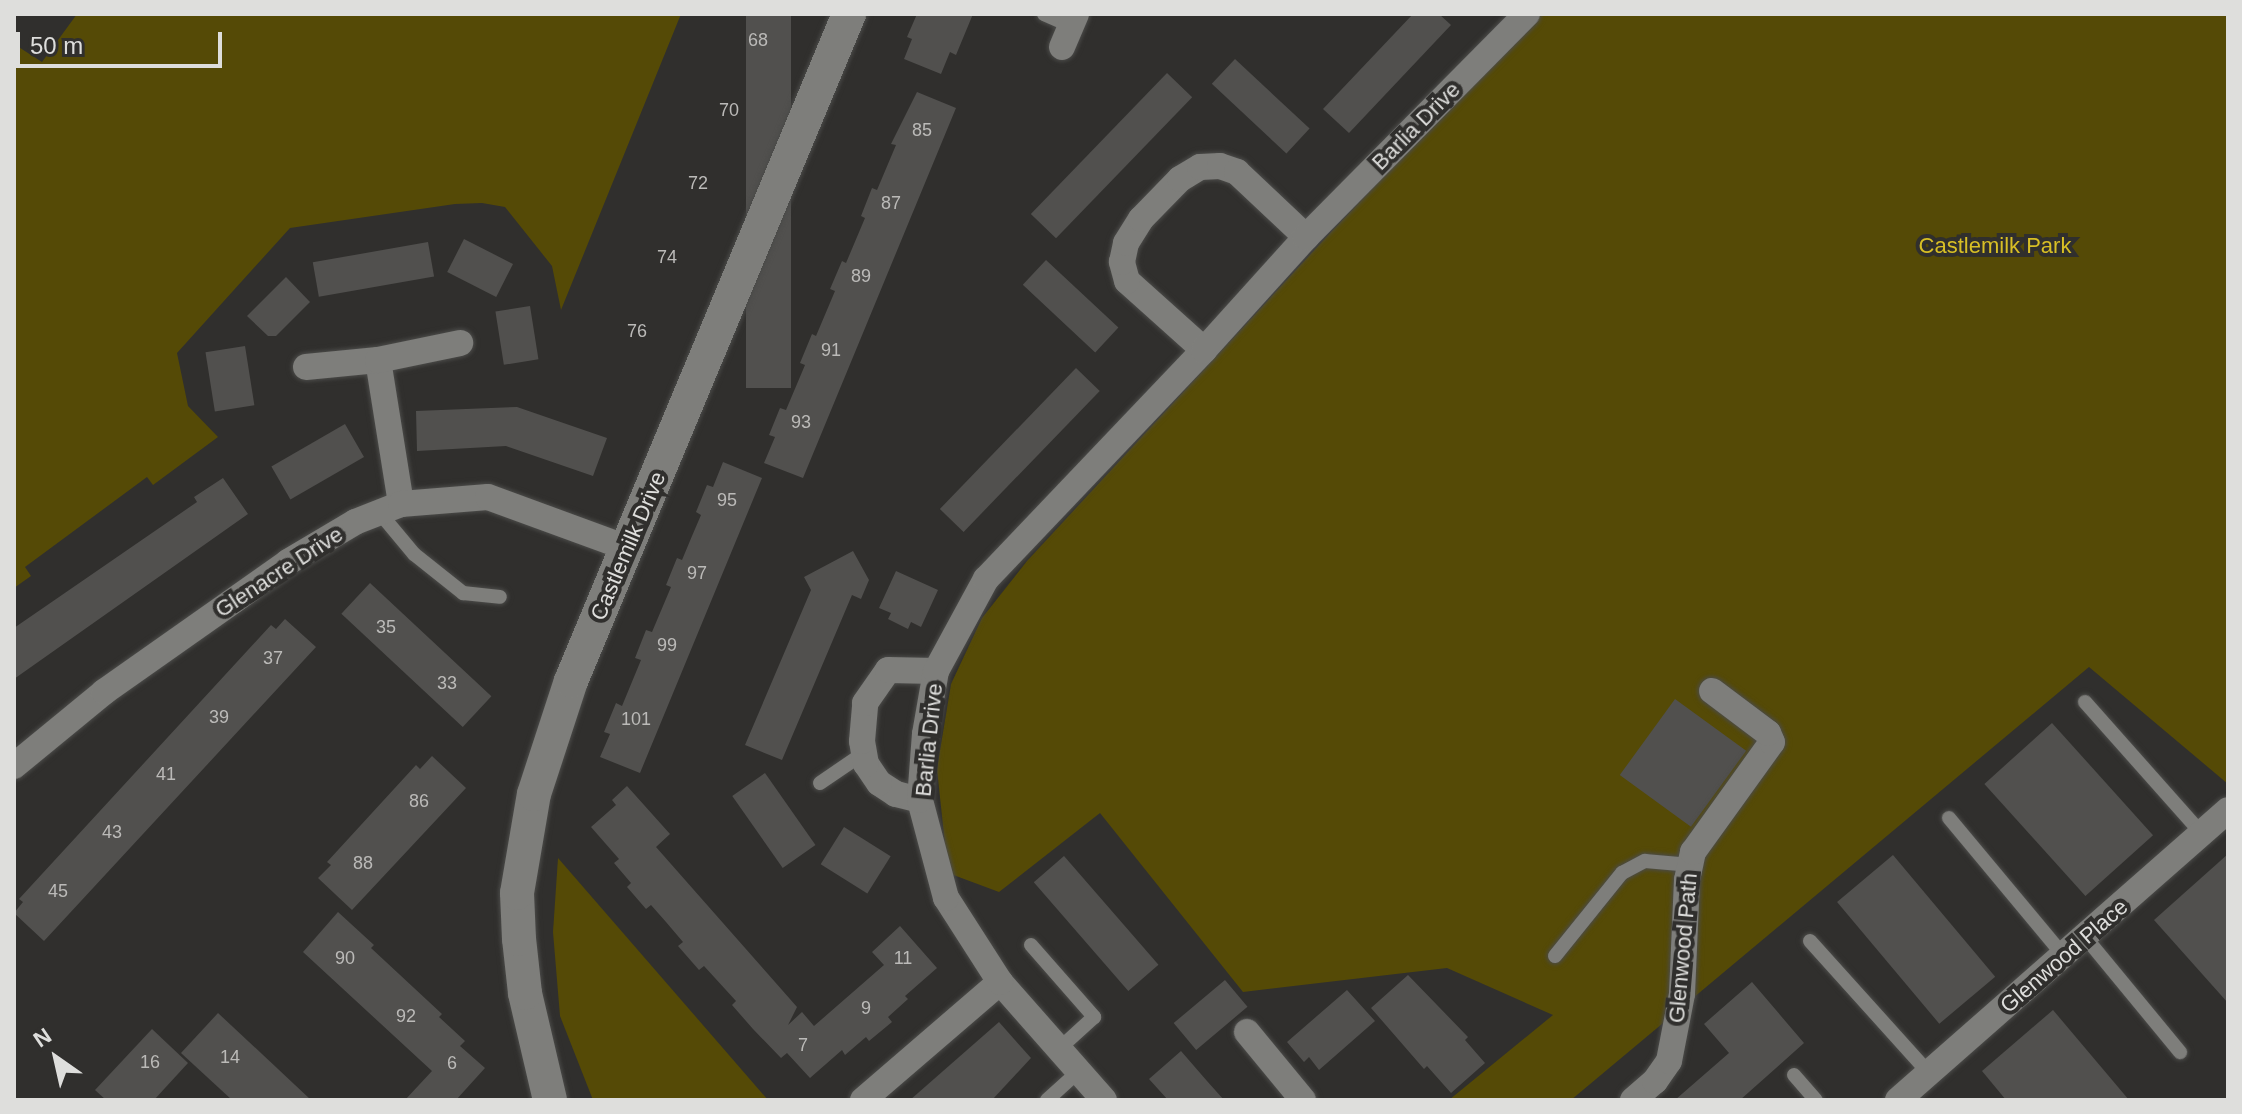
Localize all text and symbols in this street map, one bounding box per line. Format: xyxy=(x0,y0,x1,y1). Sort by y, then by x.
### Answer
scale bar xyxy=(20,16,226,66)
house number: 68 xyxy=(748,29,768,51)
text: 50 m xyxy=(30,32,83,59)
street label: Barlia Drive xyxy=(1366,76,1466,176)
house number: 70 xyxy=(719,99,739,121)
house number: 85 xyxy=(912,119,932,141)
house number: 72 xyxy=(688,172,708,194)
house number: 87 xyxy=(881,192,901,214)
park label: Castlemilk Park xyxy=(1919,233,2071,259)
house number: 74 xyxy=(657,246,677,268)
house number: 89 xyxy=(851,265,871,287)
house number: 76 xyxy=(627,320,647,342)
house number: 91 xyxy=(821,339,841,361)
house number: 93 xyxy=(791,411,811,433)
street label: Castlemilk Drive xyxy=(585,468,671,624)
house number: 95 xyxy=(717,489,737,511)
street label: Glenacre Drive xyxy=(210,521,348,623)
house number: 97 xyxy=(687,562,707,584)
house number: 35 xyxy=(376,616,396,638)
house number: 99 xyxy=(657,634,677,656)
house number: 37 xyxy=(263,647,283,669)
house number: 33 xyxy=(437,672,457,694)
street label: Barlia Drive xyxy=(910,682,948,798)
house number: 39 xyxy=(209,706,229,728)
house number: 101 xyxy=(621,708,651,730)
house number: 41 xyxy=(156,763,176,785)
house number: 86 xyxy=(409,790,429,812)
house number: 43 xyxy=(102,821,122,843)
house number: 88 xyxy=(353,852,373,874)
street label: Glenwood Path xyxy=(1663,872,1703,1024)
house number: 45 xyxy=(48,880,68,902)
street label: Glenwood Place xyxy=(1995,893,2133,1019)
house number: 90 xyxy=(335,947,355,969)
house number: 11 xyxy=(894,947,912,969)
house number: 9 xyxy=(861,997,871,1019)
house number: 92 xyxy=(396,1005,416,1027)
north arrow xyxy=(16,1018,96,1098)
text: N xyxy=(29,1023,56,1052)
house number: 7 xyxy=(798,1034,808,1056)
house number: 14 xyxy=(220,1046,240,1068)
house number: 16 xyxy=(140,1051,160,1073)
house number: 6 xyxy=(447,1052,457,1074)

